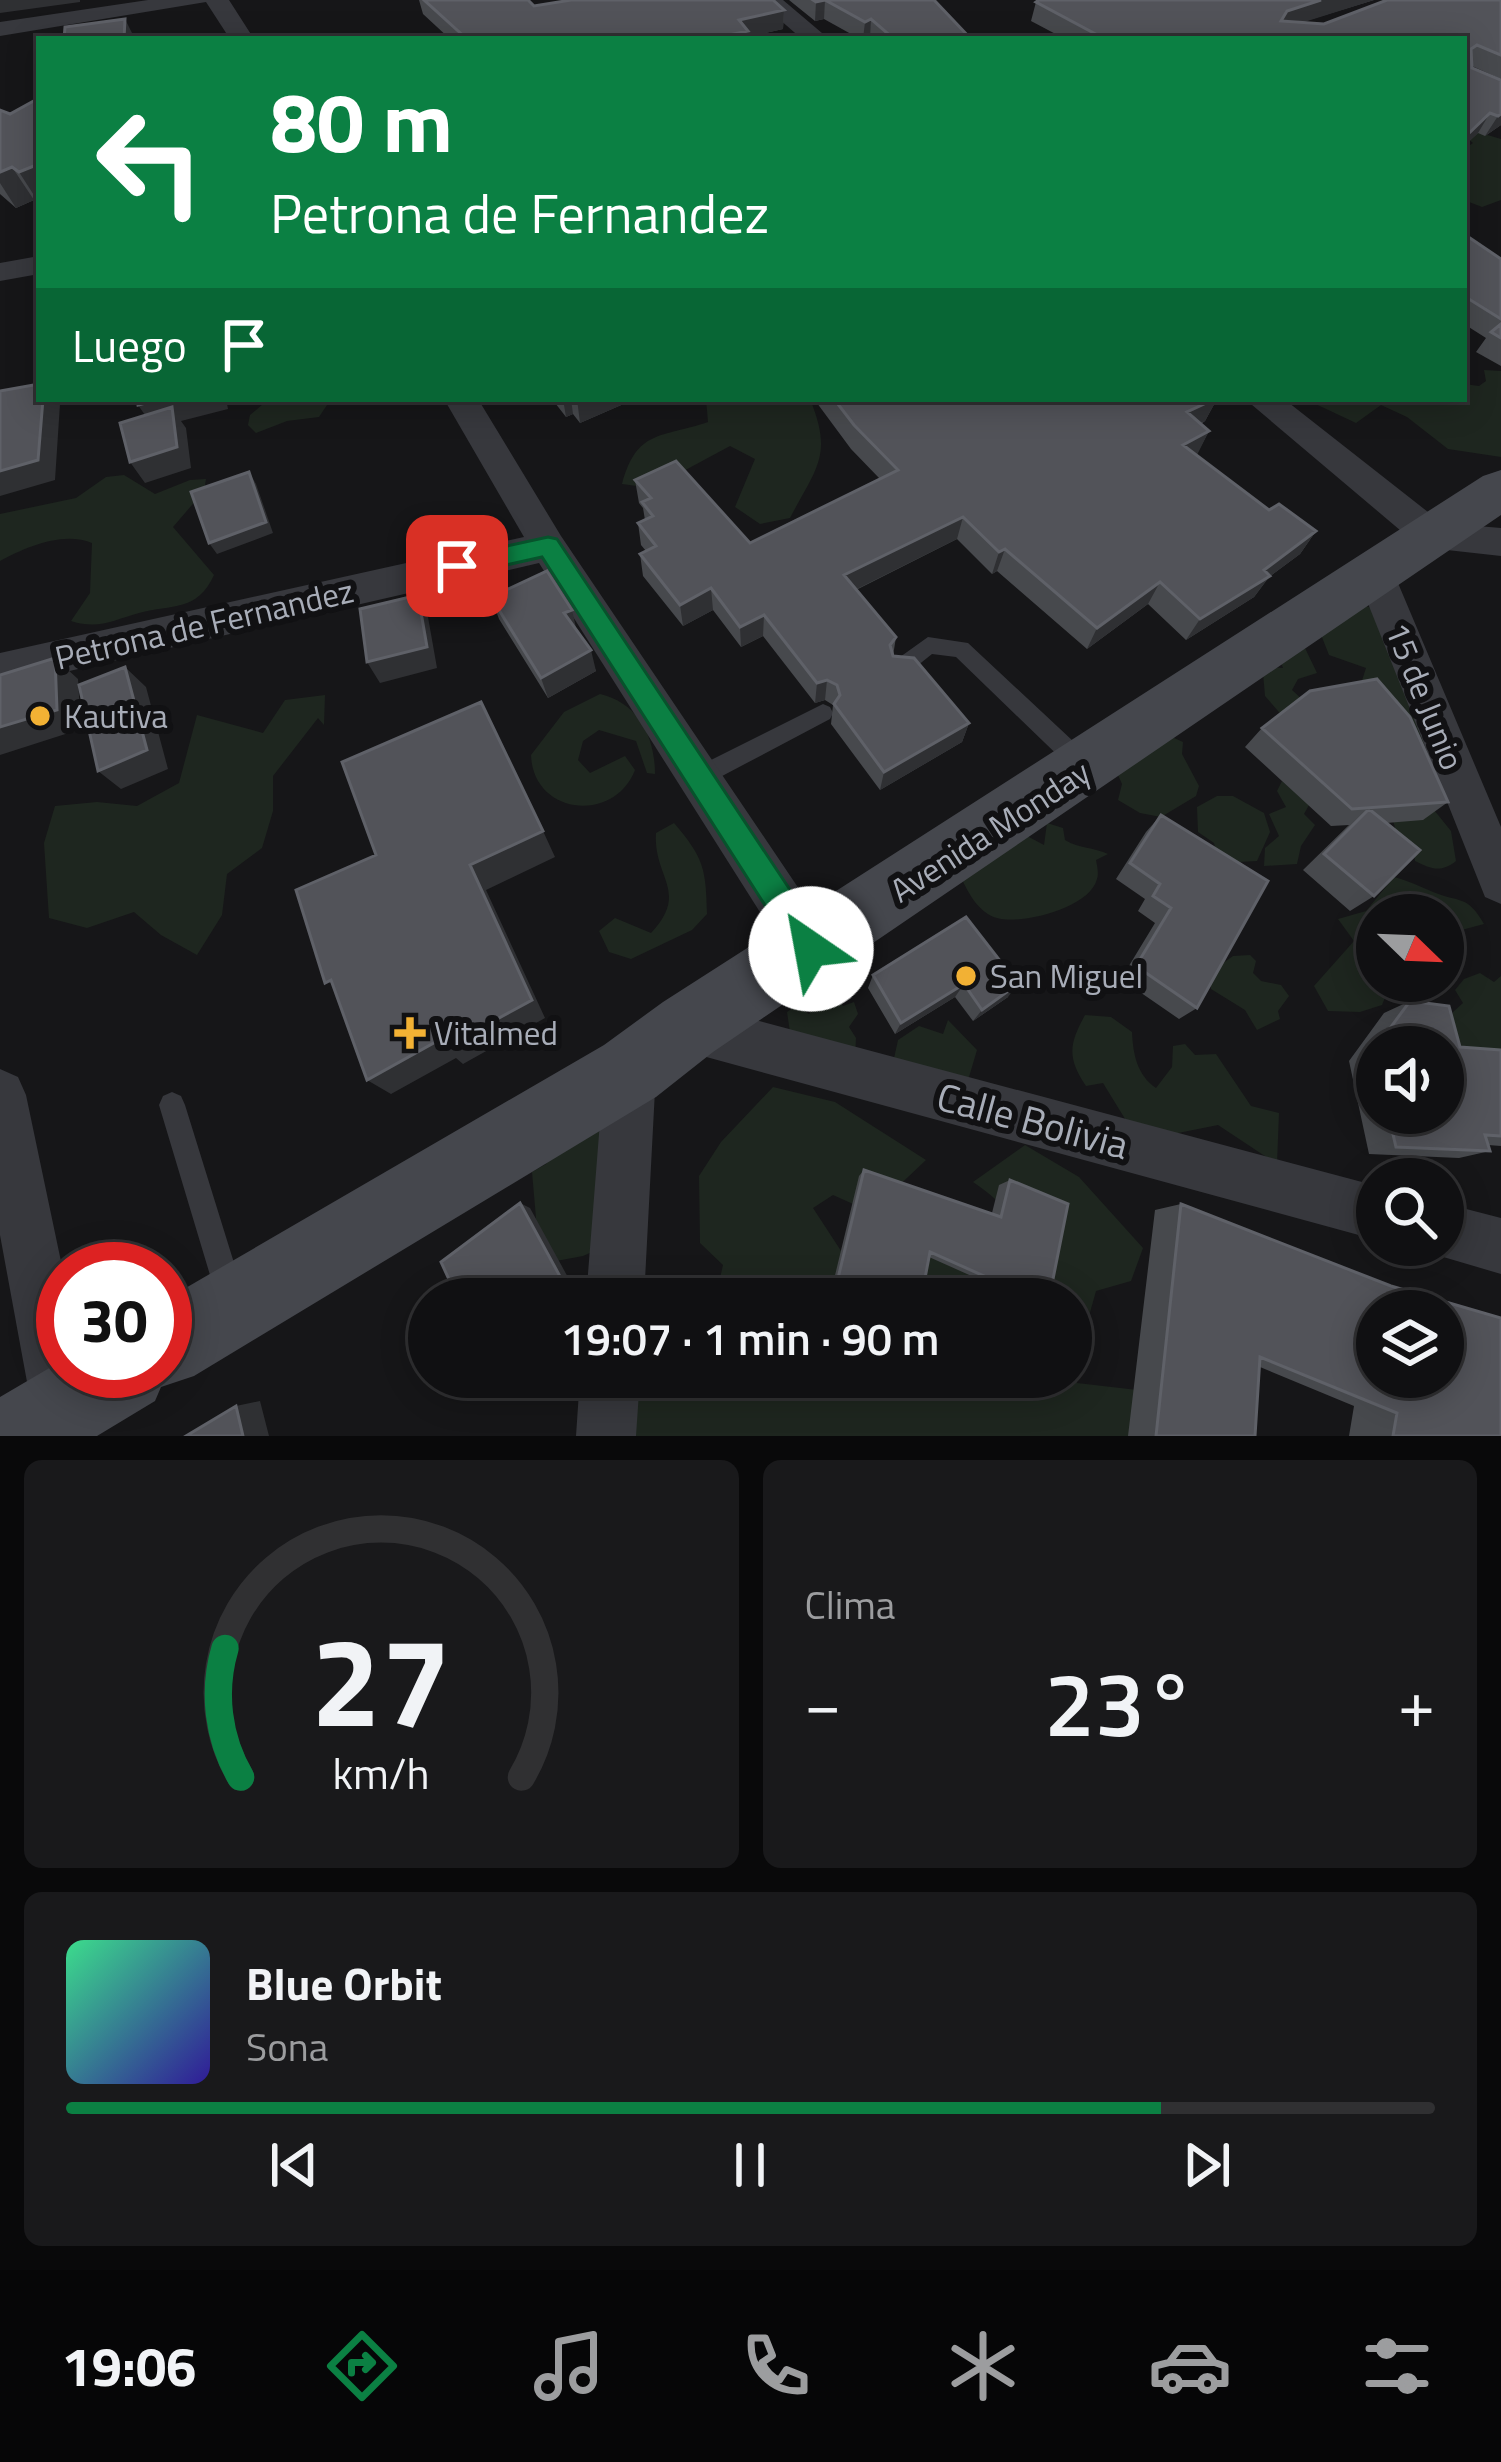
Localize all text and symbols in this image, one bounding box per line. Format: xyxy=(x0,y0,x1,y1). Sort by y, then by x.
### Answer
text: 80 m xyxy=(270,57,453,185)
icon: left xyxy=(72,84,228,240)
text: Petrona de Fernandez xyxy=(270,172,769,254)
text: Luego xyxy=(72,311,187,379)
icon: arrive xyxy=(211,312,277,378)
pin xyxy=(406,515,508,617)
icon: arrive xyxy=(424,533,490,599)
street label: Petrona de Fernandez xyxy=(50,565,358,683)
street label: 15 de Junio xyxy=(1373,615,1477,777)
place label: Kautiva xyxy=(64,691,168,741)
marker: Kautiva xyxy=(27,703,53,729)
street label: Avenida Monday xyxy=(880,747,1100,915)
position arrow xyxy=(748,886,874,1012)
north arrow xyxy=(1356,894,1464,1002)
map controls xyxy=(1356,894,1464,1398)
place label: San Miguel xyxy=(990,951,1143,1001)
marker: San Miguel xyxy=(953,963,979,989)
place label: Vitalmed xyxy=(434,1008,558,1058)
marker: Vitalmed xyxy=(397,1020,423,1046)
button: sound xyxy=(1356,1026,1464,1134)
street label: Calle Bolivia xyxy=(931,1066,1135,1174)
button: search xyxy=(1356,1158,1464,1266)
speed limit sign: 30 xyxy=(36,1242,192,1398)
button: layers xyxy=(1356,1290,1464,1398)
text: 19:07 · 1 min · 90 m xyxy=(561,1304,939,1372)
text: Clima xyxy=(805,1575,895,1634)
text: 27 xyxy=(311,1585,451,1774)
text: 23° xyxy=(1044,1634,1195,1771)
text: − xyxy=(805,1652,841,1753)
text: + xyxy=(1398,1652,1435,1753)
text: km/h xyxy=(333,1740,430,1806)
text: Blue Orbit xyxy=(246,1949,442,2017)
text: Sona xyxy=(246,2017,328,2076)
icon: previous xyxy=(261,2132,327,2198)
icon: pause xyxy=(717,2132,783,2198)
icon: next xyxy=(1174,2132,1240,2198)
icon: directions xyxy=(320,2324,404,2408)
icon: music xyxy=(527,2324,611,2408)
icon: phone xyxy=(734,2324,818,2408)
icon: climate xyxy=(941,2324,1025,2408)
icon: car xyxy=(1148,2324,1232,2408)
icon: filters xyxy=(1355,2324,1439,2408)
text: 19:06 xyxy=(62,2325,196,2407)

